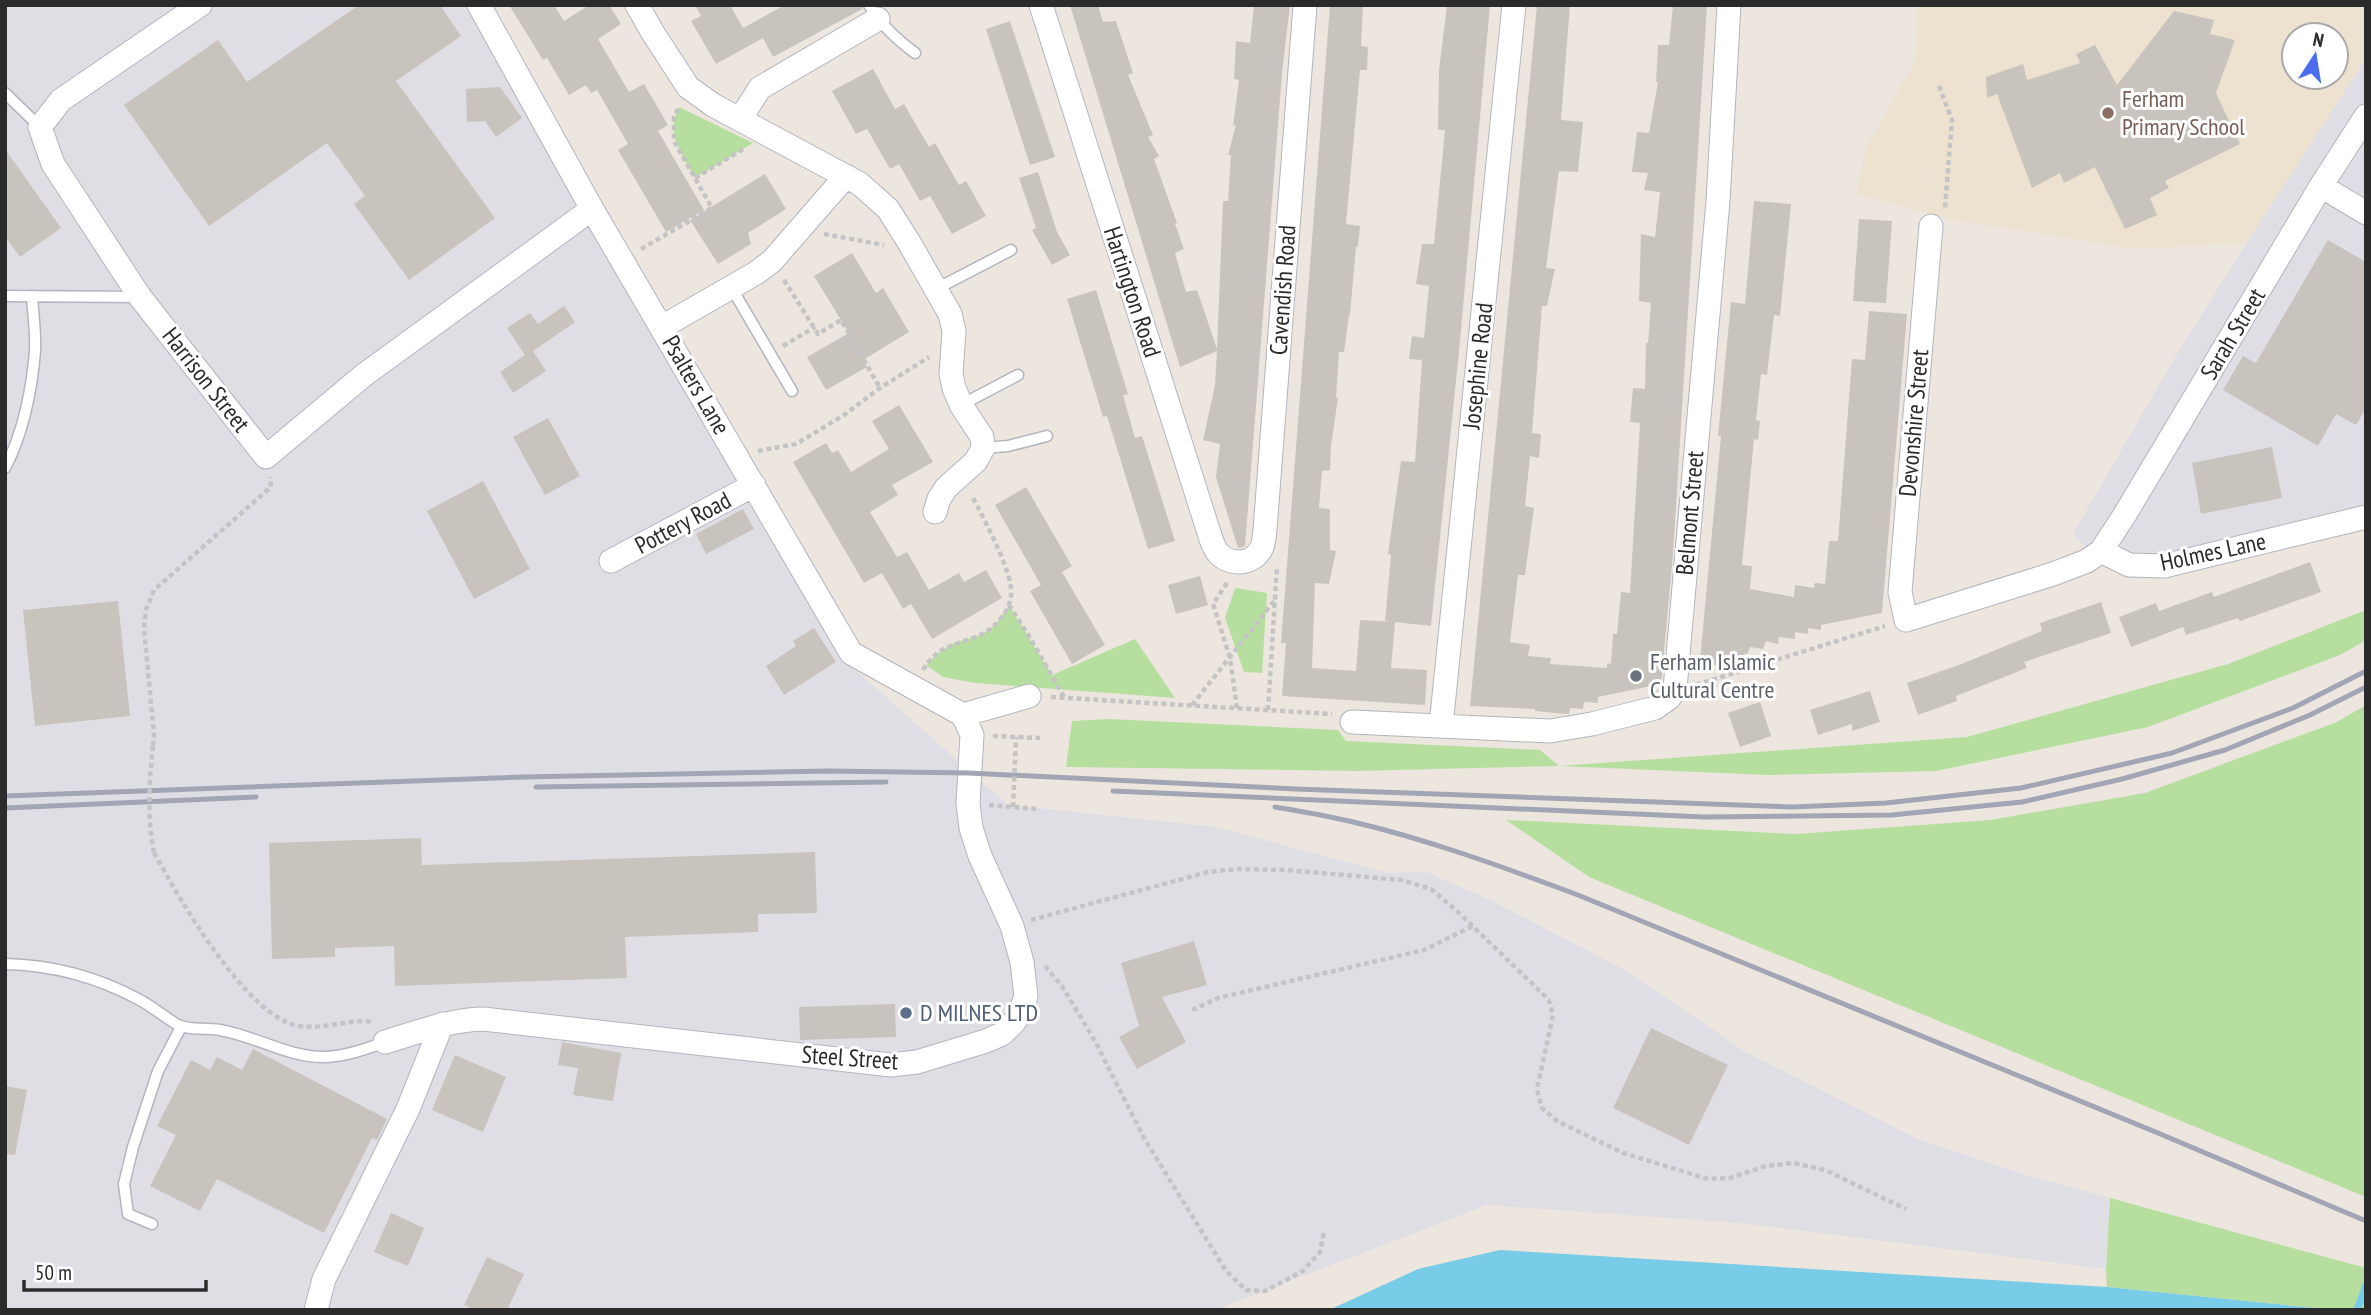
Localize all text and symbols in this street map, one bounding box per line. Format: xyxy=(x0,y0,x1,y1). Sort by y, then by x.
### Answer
north arrow xyxy=(2280,21,2350,91)
text: N xyxy=(2311,27,2326,52)
place label: Ferham Primary School xyxy=(2122,83,2245,142)
marker: Ferham Primary School xyxy=(2100,105,2116,121)
street label: Hartington Road xyxy=(1097,223,1168,361)
street label: Cavendish Road xyxy=(1262,224,1303,356)
street label: Sarah Street xyxy=(2193,282,2272,385)
street label: Josephine Road xyxy=(1455,301,1500,432)
street label: Harrison Street xyxy=(156,321,257,439)
street label: Psalters Lane xyxy=(656,330,737,440)
street label: Devonshire Street xyxy=(1892,348,1935,498)
street label: Belmont Street xyxy=(1669,449,1710,576)
street label: Pottery Road xyxy=(629,484,736,561)
street label: Holmes Lane xyxy=(2157,525,2269,578)
place label: Ferham Islamic Cultural Centre xyxy=(1650,646,1776,705)
marker: Ferham Islamic Cultural Centre xyxy=(1628,668,1644,684)
place label: D MILNES LTD xyxy=(920,997,1038,1028)
marker: D MILNES LTD xyxy=(898,1005,914,1021)
street label: Steel Street xyxy=(801,1039,900,1076)
scale bar xyxy=(24,1248,206,1292)
text: 50 m xyxy=(35,1259,72,1286)

